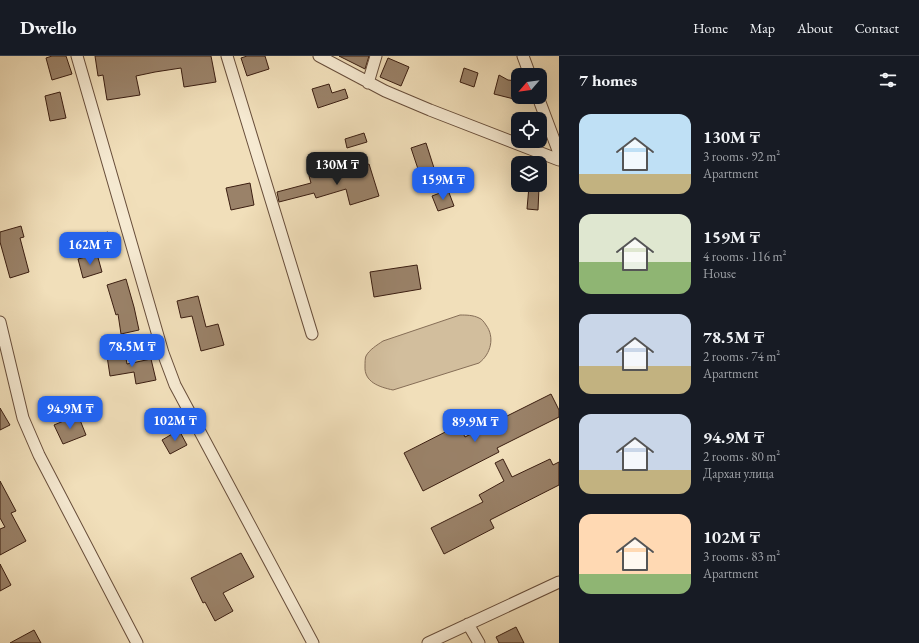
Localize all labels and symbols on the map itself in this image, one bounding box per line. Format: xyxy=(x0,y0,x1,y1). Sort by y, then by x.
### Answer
north arrow xyxy=(511,68,547,104)
pin: 130M ₸ xyxy=(304,152,370,186)
pin: 159M ₸ xyxy=(410,167,476,201)
pin: 162M ₸ xyxy=(57,232,123,266)
pin: 78.5M ₸ xyxy=(95,334,169,368)
pin: 94.9M ₸ xyxy=(33,396,107,430)
pin: 102M ₸ xyxy=(142,408,208,442)
pin: 89.9M ₸ xyxy=(438,409,512,443)

